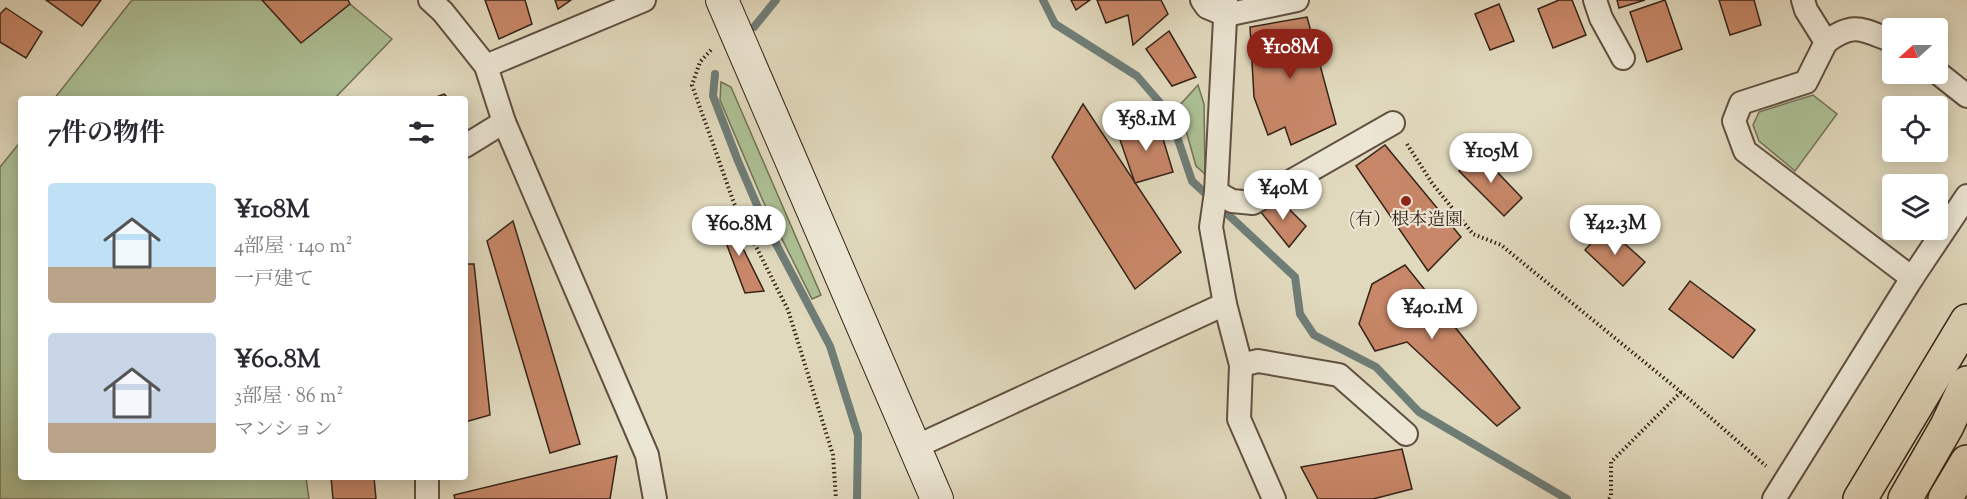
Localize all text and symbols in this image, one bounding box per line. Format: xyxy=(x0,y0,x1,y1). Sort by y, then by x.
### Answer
north arrow xyxy=(1882,18,1948,84)
map controls xyxy=(1882,18,1948,240)
pin: ¥108M xyxy=(1248,29,1332,80)
text: ¥108M xyxy=(1261,34,1319,63)
button: locate xyxy=(1882,96,1948,162)
pin: ¥58.1M xyxy=(1097,101,1195,152)
text: ¥58.1M xyxy=(1116,106,1176,135)
text: 7件の物件 xyxy=(48,116,165,153)
icon: filters xyxy=(405,116,438,149)
pin: ¥105M xyxy=(1449,133,1533,184)
text: ¥105M xyxy=(1463,138,1519,167)
pin: ¥40M xyxy=(1247,170,1319,221)
button: layers xyxy=(1882,174,1948,240)
text: ¥40M xyxy=(1258,175,1308,204)
text: ¥108M xyxy=(234,192,310,229)
marker: (有）根本造園 xyxy=(1399,194,1413,208)
pin: ¥42.3M xyxy=(1566,205,1664,256)
pin: ¥60.8M xyxy=(690,206,788,257)
icon: home xyxy=(96,207,168,279)
place label: (有）根本造園 xyxy=(1349,208,1463,234)
text: ¥42.3M xyxy=(1584,210,1646,239)
text: ¥60.8M xyxy=(706,211,772,240)
text: 4部屋 · 140 m² xyxy=(234,233,352,262)
text: 一戸建て xyxy=(234,266,314,295)
pin: ¥40.1M xyxy=(1383,289,1481,340)
text: ¥40.1M xyxy=(1401,294,1463,323)
text: ¥60.8M xyxy=(234,342,320,379)
icon: home xyxy=(96,357,168,429)
text: 3部屋 · 86 m² xyxy=(234,383,343,412)
text: マンション xyxy=(234,416,333,445)

